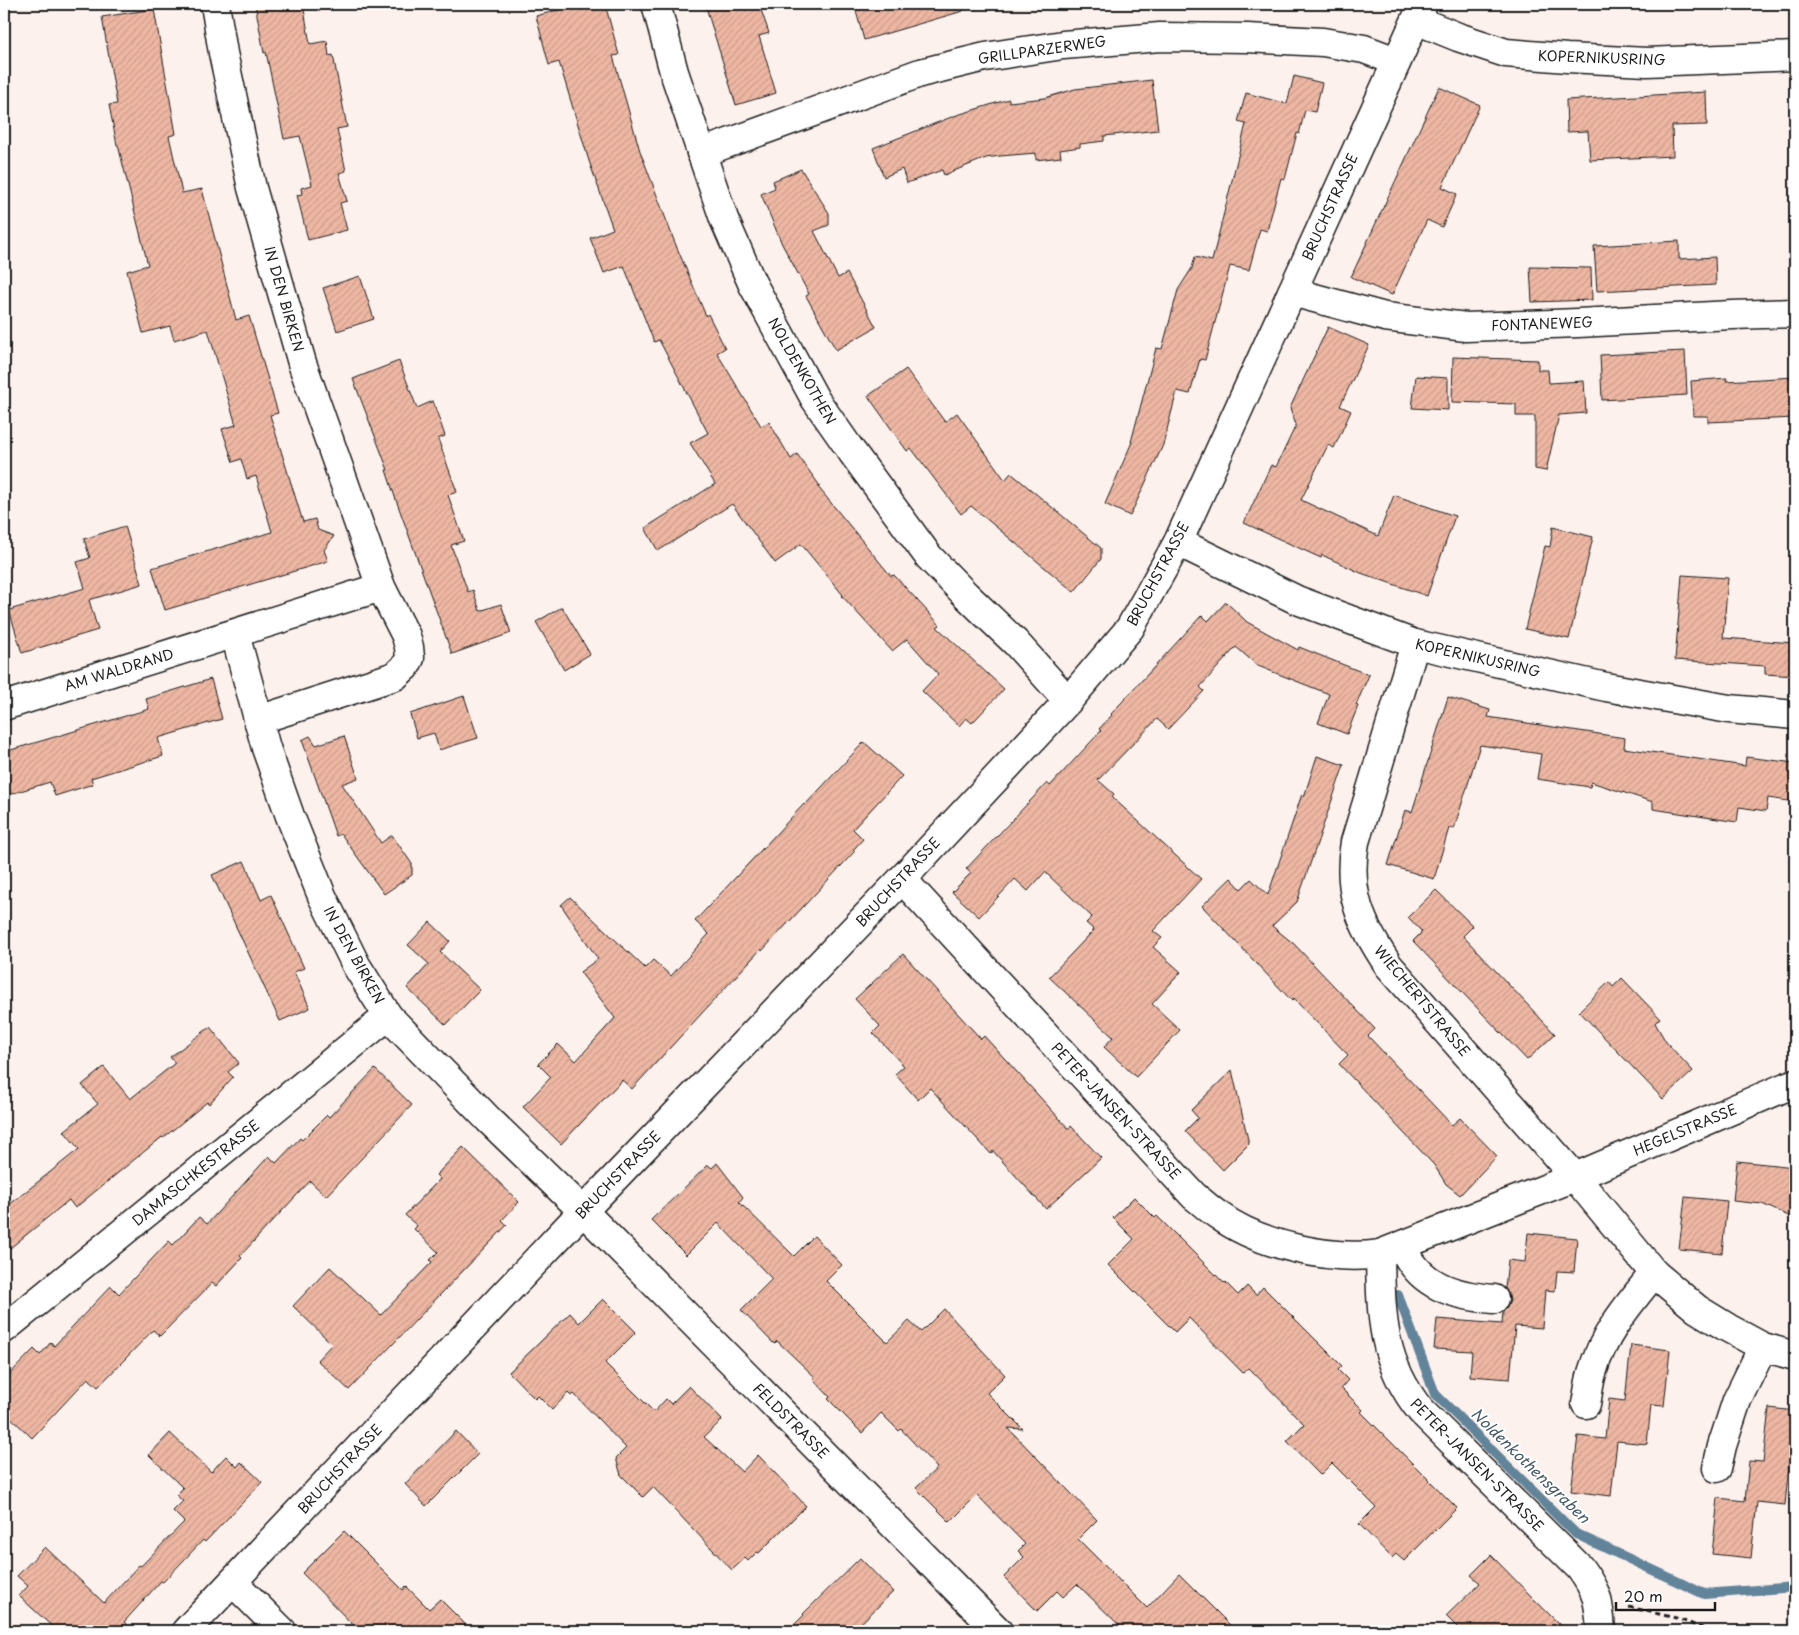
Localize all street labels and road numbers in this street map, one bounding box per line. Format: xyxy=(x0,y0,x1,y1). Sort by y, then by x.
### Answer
street label: GRILLPARZERWEG xyxy=(976,30,1107,69)
street label: KOPERNIKUSRING xyxy=(1538,45,1666,70)
street label: BRUCHSTRASSE xyxy=(1296,150,1363,264)
street label: IN DEN BIRKEN xyxy=(259,244,310,354)
street label: FONTANEWEG xyxy=(1491,311,1593,336)
street label: NOLDENKOTHEN xyxy=(763,313,842,428)
street label: BRUCHSTRASSE xyxy=(1121,518,1194,630)
street label: KOPERNIKUSRING xyxy=(1413,633,1543,682)
street label: AM WALDRAND xyxy=(62,643,176,696)
street label: BRUCHSTRASSE xyxy=(851,832,945,931)
street label: IN DEN BIRKEN xyxy=(319,902,390,1008)
street label: WIECHERTSTRASSE xyxy=(1370,941,1475,1061)
street label: PETER-JANSEN-STRASSE xyxy=(1047,1037,1186,1184)
street label: HEGELSTRASSE xyxy=(1630,1098,1740,1161)
street label: DAMASCHKESTRASSE xyxy=(127,1115,264,1231)
street label: BRUCHSTRASSE xyxy=(570,1126,665,1223)
street label: FELDSTRASSE xyxy=(749,1378,834,1463)
street label: PETER-JANSEN-STRASSE xyxy=(1406,1393,1549,1536)
street label: BRUCHSTRASSE xyxy=(293,1419,387,1518)

